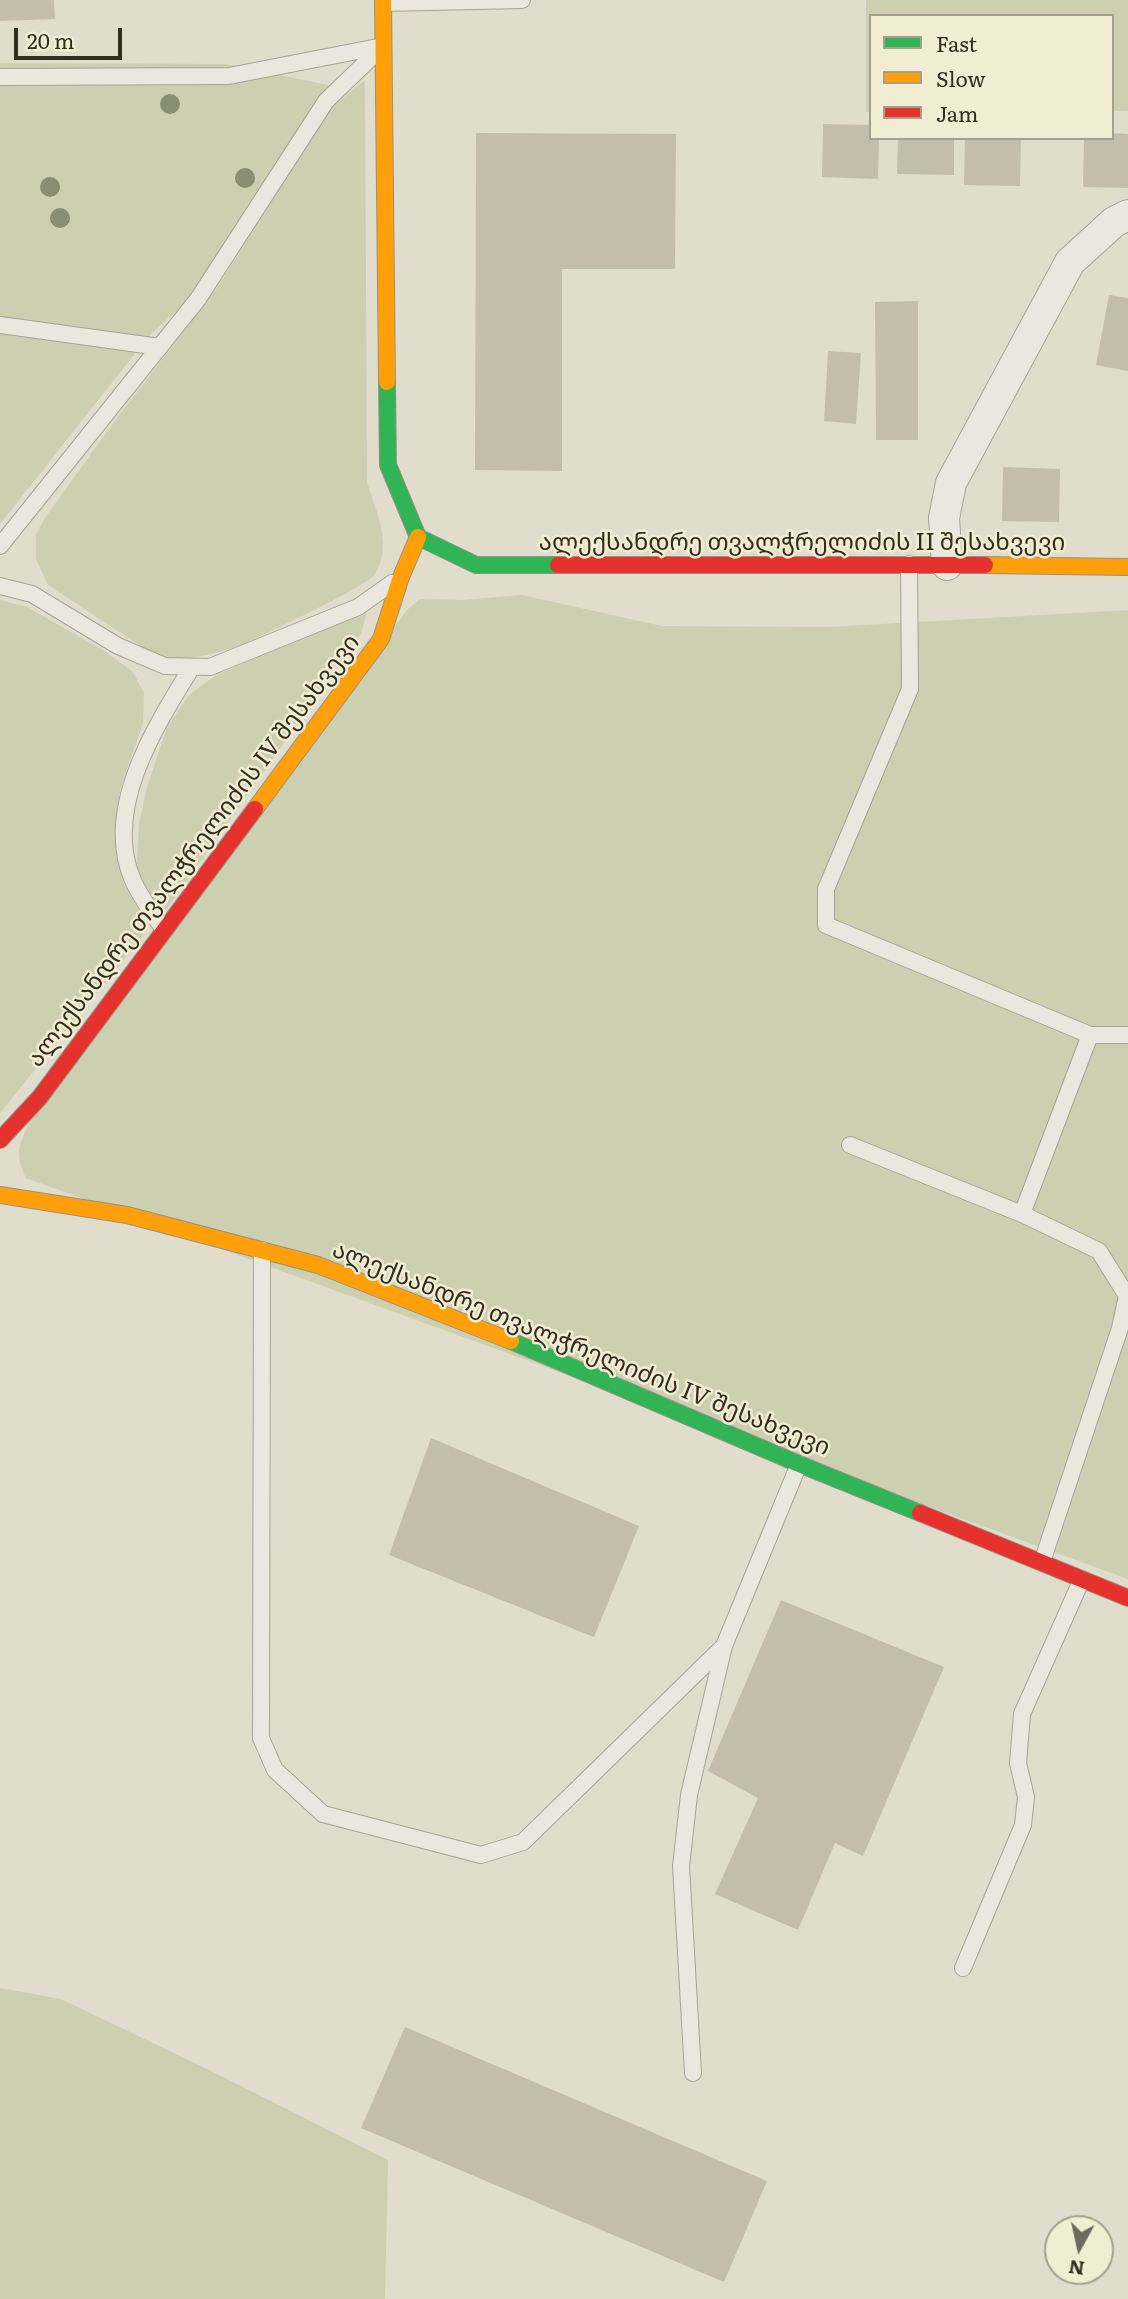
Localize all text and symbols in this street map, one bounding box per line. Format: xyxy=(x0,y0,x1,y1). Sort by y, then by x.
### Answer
scale bar xyxy=(18,14,126,58)
legend xyxy=(869,14,1114,140)
text: 20 m xyxy=(27,24,74,55)
text: Fast xyxy=(936,27,977,58)
text: Slow xyxy=(936,62,986,93)
text: Jam xyxy=(936,97,978,128)
street label: ალექსანდრე თვალჭრელიძის II შესახვევი xyxy=(539,529,1065,557)
street label: ალექსანდრე თვალჭრელიძის IV შესახვევი xyxy=(22,629,366,1073)
street label: ალექსანდრე თვალჭრელიძის IV შესახვევი xyxy=(328,1236,834,1462)
north arrow xyxy=(1044,2215,1114,2285)
text: N xyxy=(1067,2254,1086,2284)

